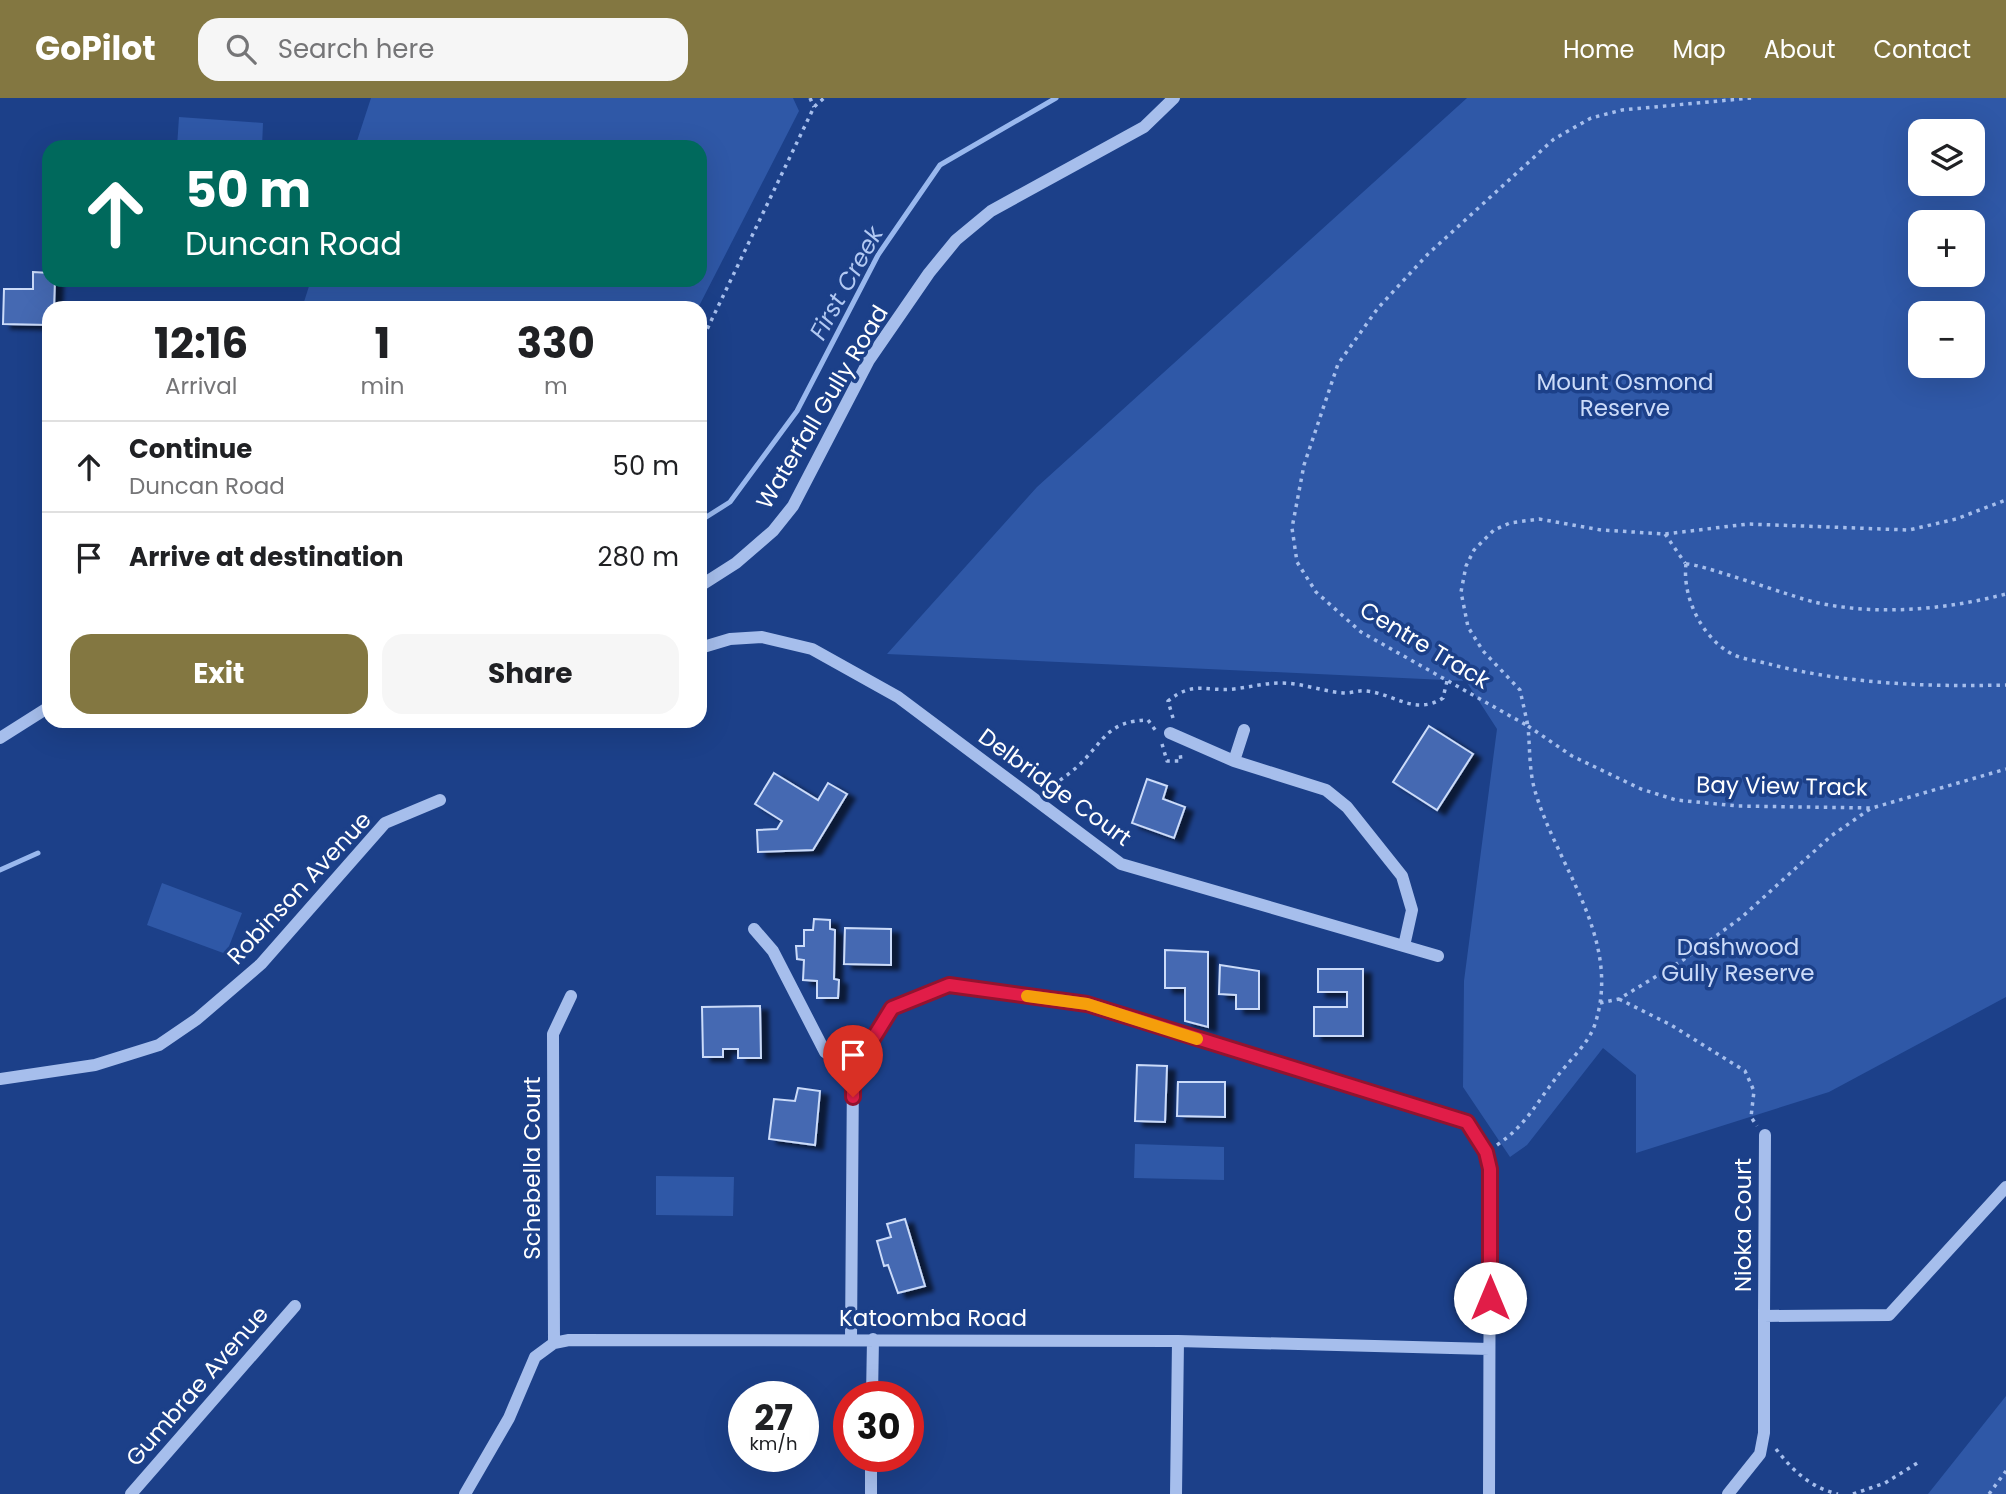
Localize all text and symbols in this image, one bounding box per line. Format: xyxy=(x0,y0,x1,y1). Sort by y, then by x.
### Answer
search box xyxy=(198,18,688,81)
text: GoPilot xyxy=(35,25,156,72)
icon: search xyxy=(222,30,260,68)
text: Search here xyxy=(278,31,434,67)
text: Home xyxy=(1563,33,1635,66)
text: Map xyxy=(1673,33,1726,66)
text: About xyxy=(1764,33,1835,66)
text: Contact xyxy=(1873,33,1971,66)
map controls xyxy=(1908,119,1985,378)
button: layers xyxy=(1908,119,1985,196)
text: 50 m xyxy=(185,156,311,224)
icon: ahead xyxy=(70,168,161,259)
button: + xyxy=(1908,210,1985,287)
water label: First Creek xyxy=(801,219,892,346)
text: Duncan Road xyxy=(185,221,402,266)
street label: Waterfall Gully Road xyxy=(748,299,896,515)
button: − xyxy=(1908,301,1985,378)
text: 12:16 xyxy=(154,314,248,373)
text: 1 xyxy=(375,314,390,373)
text: 330 xyxy=(517,314,595,373)
park label: Mount Osmond Reserve xyxy=(1536,366,1714,424)
text: Arrival xyxy=(165,370,237,402)
text: min xyxy=(360,370,405,402)
text: m xyxy=(544,370,568,402)
text: Continue xyxy=(129,431,252,467)
icon: ahead xyxy=(70,448,108,486)
text: 50 m xyxy=(613,448,679,484)
text: Duncan Road xyxy=(129,470,285,502)
icon: arrive xyxy=(70,539,108,577)
text: Arrive at destination xyxy=(129,539,404,575)
text: 280 m xyxy=(598,539,679,575)
street label: Centre Track xyxy=(1354,594,1496,697)
button: Exit xyxy=(70,634,368,714)
button: Share xyxy=(382,634,679,714)
street label: Delbridge Court xyxy=(972,721,1138,853)
street label: Bay View Track xyxy=(1696,769,1868,803)
street label: Robinson Avenue xyxy=(220,804,378,972)
park label: Dashwood Gully Reserve xyxy=(1661,931,1815,989)
pin xyxy=(823,1025,883,1097)
icon: arrive xyxy=(834,1036,872,1074)
street label: Schebella Court xyxy=(516,1076,548,1260)
street label: Nioka Court xyxy=(1727,1158,1759,1292)
position arrow xyxy=(1453,1261,1527,1335)
street label: Gumbrae Avenue xyxy=(118,1299,276,1473)
street label: Katoomba Road xyxy=(839,1302,1027,1334)
speed limit sign: 30 xyxy=(833,1381,924,1472)
text: 27 xyxy=(754,1393,793,1442)
text: km/h xyxy=(750,1431,797,1456)

